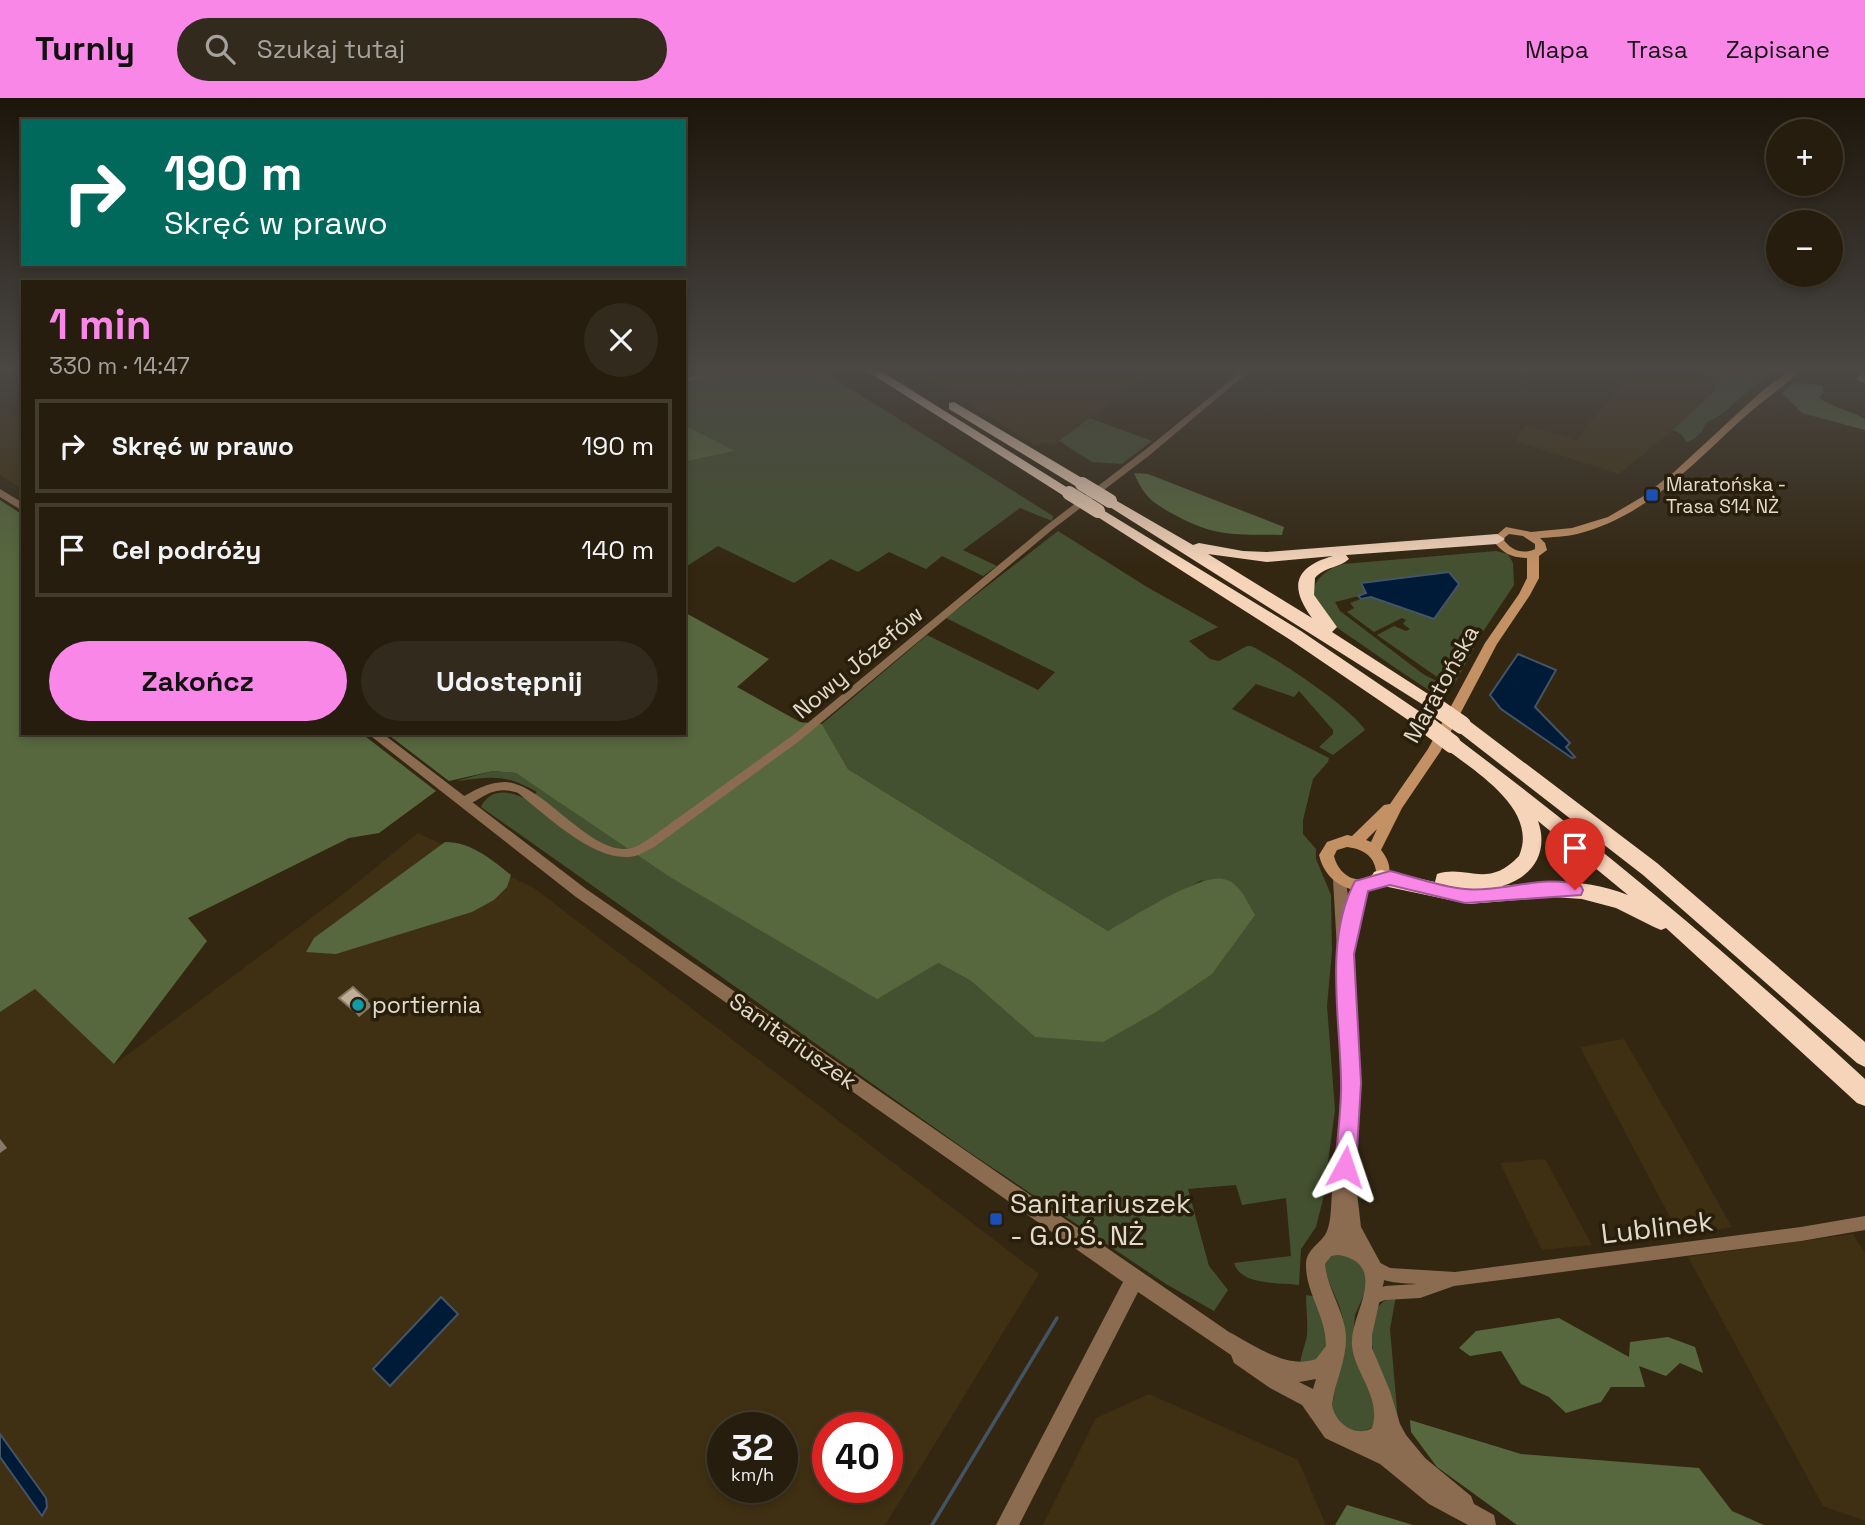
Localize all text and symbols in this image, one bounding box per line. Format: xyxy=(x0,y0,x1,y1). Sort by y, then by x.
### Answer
search box xyxy=(177,18,667,81)
text: Turnly xyxy=(35,28,135,70)
icon: search xyxy=(201,30,239,68)
text: Szukaj tutaj xyxy=(257,32,405,66)
text: Mapa xyxy=(1525,34,1589,65)
text: Trasa xyxy=(1627,34,1688,65)
text: Zapisane xyxy=(1726,34,1830,65)
map controls xyxy=(1766,119,1843,287)
button: + xyxy=(1766,119,1843,196)
text: 190 m xyxy=(164,142,302,204)
icon: right xyxy=(49,147,140,238)
text: Skręć w prawo xyxy=(164,203,388,243)
button: − xyxy=(1766,210,1843,287)
text: 1 min xyxy=(49,298,152,351)
button: close xyxy=(584,303,658,377)
text: 330 m · 14:47 xyxy=(49,351,190,381)
icon: right xyxy=(53,427,91,465)
text: Skręć w prawo xyxy=(112,429,294,463)
text: 190 m xyxy=(582,429,654,463)
place label: Maratońska - Trasa S14 NŻ xyxy=(1666,472,1786,519)
marker: Maratońska - Trasa S14 NŻ xyxy=(1644,487,1660,503)
icon: arrive xyxy=(53,531,91,569)
text: Cel podróży xyxy=(112,533,261,567)
text: 140 m xyxy=(581,533,654,567)
street label: Nowy Józefów xyxy=(787,599,929,725)
street label: Maratońska xyxy=(1396,620,1486,748)
button: Zakończ xyxy=(49,641,347,721)
button: Udostępnij xyxy=(361,641,658,721)
pin xyxy=(1545,818,1605,890)
icon: arrive xyxy=(1556,829,1594,867)
street label: Sanitariuszek xyxy=(723,986,863,1096)
place label: portiernia xyxy=(372,990,481,1020)
marker: portiernia xyxy=(350,997,366,1013)
position arrow xyxy=(1308,1130,1382,1204)
place label: Sanitariuszek - G.O.Ś. NŻ xyxy=(1010,1185,1191,1253)
street label: Lublinek xyxy=(1599,1202,1715,1252)
marker: Sanitariuszek - G.O.Ś. NŻ xyxy=(988,1211,1004,1227)
speed limit sign: 40 xyxy=(812,1412,903,1503)
text: 32 xyxy=(731,1426,774,1470)
text: km/h xyxy=(731,1463,774,1486)

